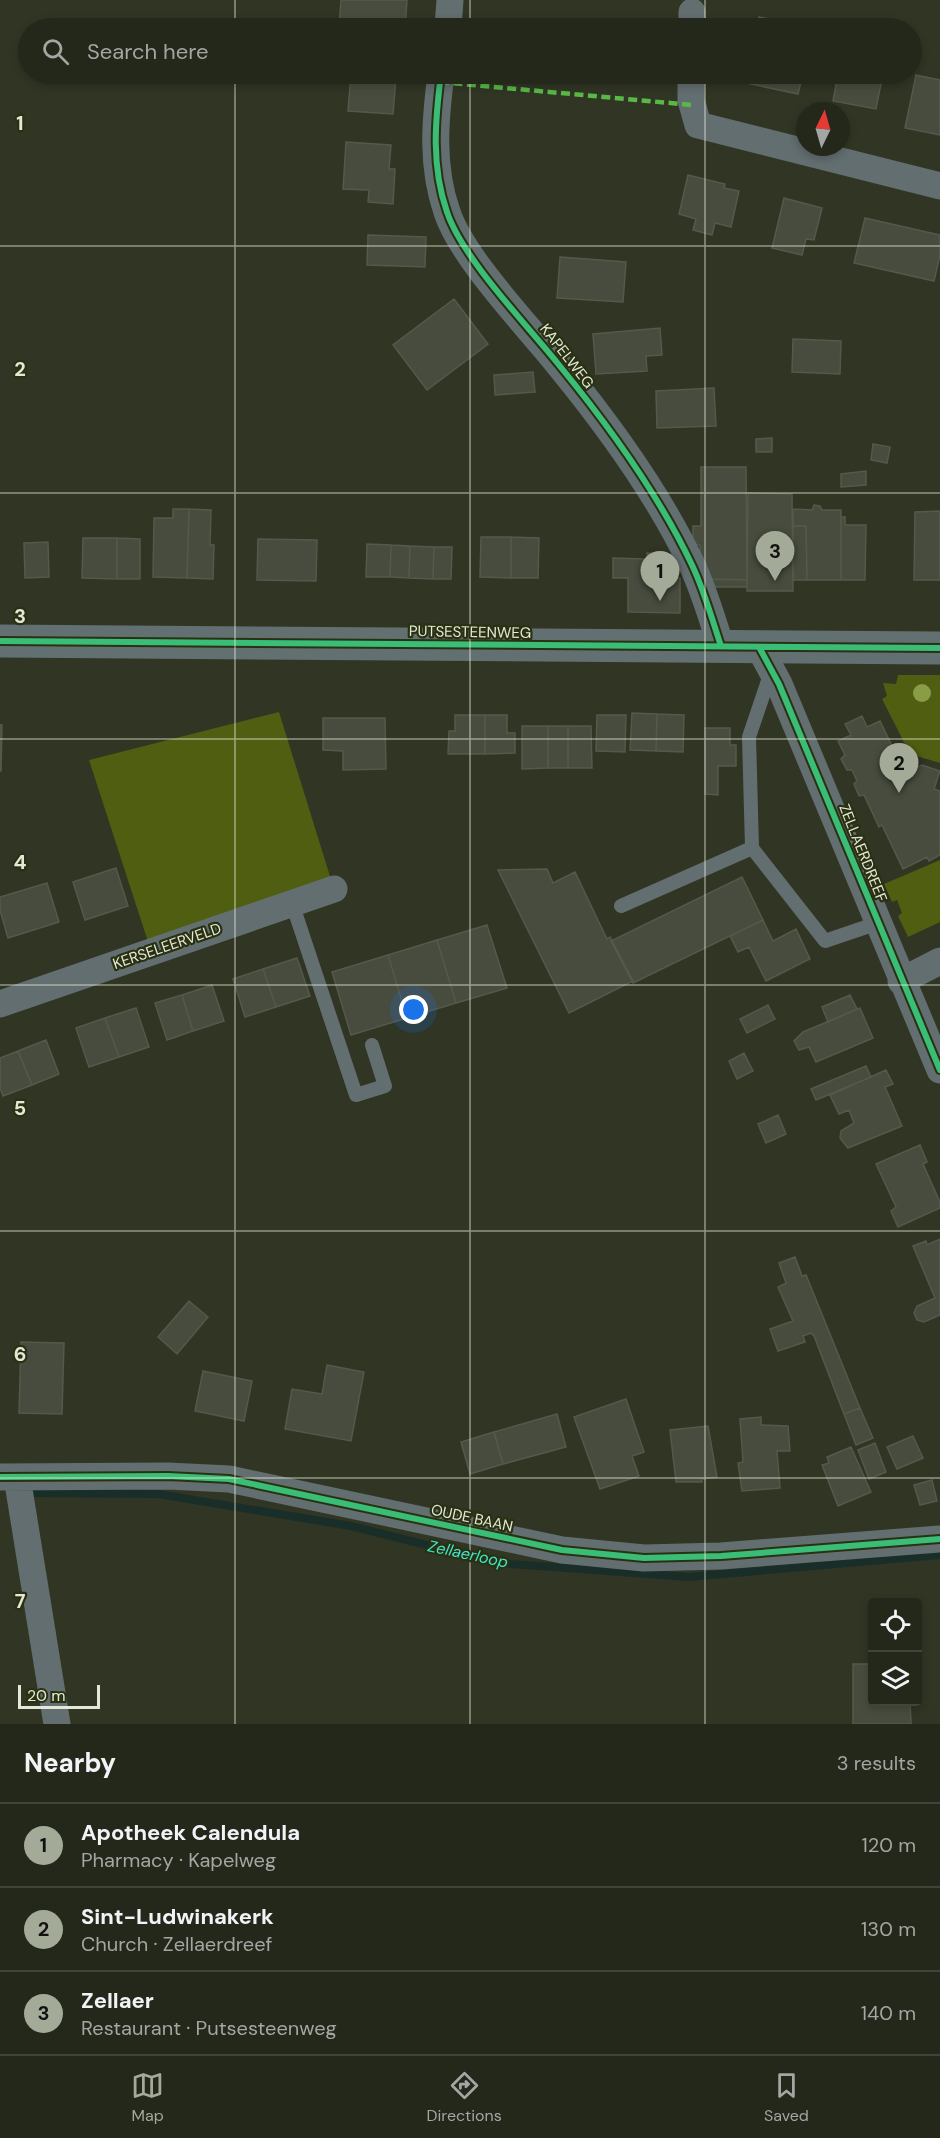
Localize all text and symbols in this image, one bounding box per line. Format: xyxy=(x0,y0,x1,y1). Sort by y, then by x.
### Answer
search box xyxy=(18,18,922,84)
icon: search xyxy=(39,35,72,68)
text: Search here xyxy=(87,37,208,66)
north arrow xyxy=(796,102,850,156)
text: 1 xyxy=(16,110,24,136)
street label: KAPELWEG xyxy=(535,319,599,393)
text: 2 xyxy=(14,356,26,382)
pin: 3 xyxy=(756,532,794,581)
pin: 1 xyxy=(640,552,680,601)
text: 3 xyxy=(14,603,26,629)
street label: PUTSESTEENWEG xyxy=(409,621,531,643)
pin: 2 xyxy=(880,744,918,793)
street label: ZELLAERDREEF xyxy=(834,801,892,905)
text: 4 xyxy=(14,849,27,875)
street label: KERSELEERVELD xyxy=(110,918,224,974)
your location xyxy=(399,995,428,1024)
text: 5 xyxy=(14,1095,26,1121)
text: 6 xyxy=(14,1341,26,1367)
street label: OUDE BAAN xyxy=(429,1500,515,1536)
water label: Zellaerloop xyxy=(426,1535,510,1573)
text: 7 xyxy=(15,1588,26,1614)
map controls xyxy=(868,1598,922,1706)
button: locate xyxy=(868,1598,922,1652)
button: layers xyxy=(868,1652,922,1706)
scale bar xyxy=(18,1682,100,1710)
text: 20 m xyxy=(27,1685,66,1706)
text: Nearby xyxy=(24,1746,116,1780)
text: 3 results xyxy=(837,1750,916,1776)
text: Apotheek Calendula xyxy=(81,1818,300,1847)
text: 1 xyxy=(40,1832,47,1858)
text: 120 m xyxy=(862,1832,916,1858)
text: Pharmacy · Kapelweg xyxy=(81,1847,276,1873)
text: Sint-Ludwinakerk xyxy=(81,1902,274,1931)
text: 2 xyxy=(38,1916,49,1942)
text: 130 m xyxy=(861,1916,916,1942)
text: Church · Zellaerdreef xyxy=(81,1931,272,1957)
text: Zellaer xyxy=(81,1986,154,2015)
text: 3 xyxy=(37,2000,50,2026)
text: 140 m xyxy=(861,2000,916,2026)
text: Restaurant · Putsesteenweg xyxy=(81,2015,337,2041)
tab: Map xyxy=(131,2069,164,2126)
tab: Directions xyxy=(426,2069,502,2126)
tab: Saved xyxy=(764,2069,809,2126)

